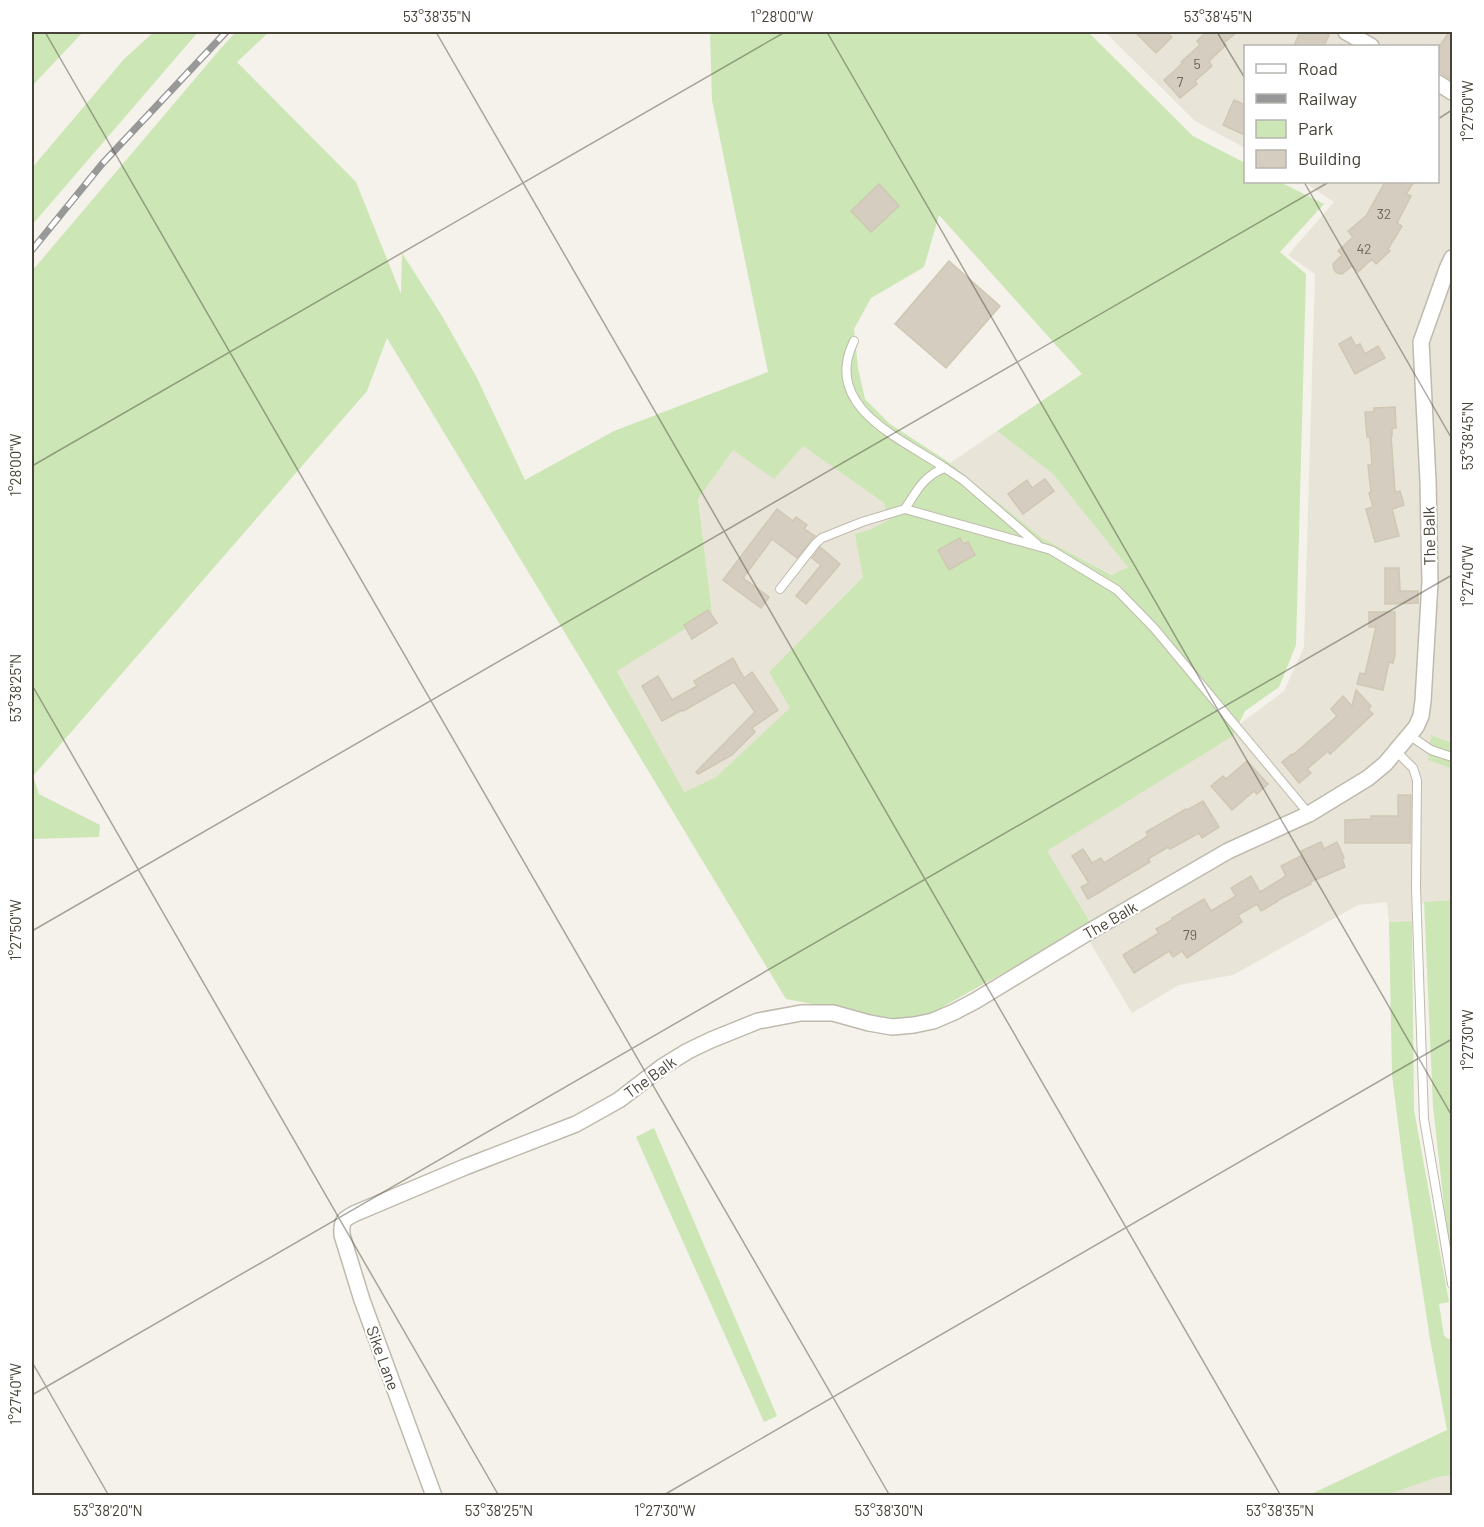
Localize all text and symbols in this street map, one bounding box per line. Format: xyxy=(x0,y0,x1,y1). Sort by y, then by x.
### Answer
text: 53°38'35"N xyxy=(403,7,471,25)
text: 1°28'00"W xyxy=(751,7,813,25)
text: 53°38'45"N xyxy=(1184,7,1252,25)
legend xyxy=(1244,45,1439,183)
house number: 5 xyxy=(1193,55,1201,72)
text: Road xyxy=(1298,57,1338,79)
house number: 7 xyxy=(1177,73,1184,90)
text: 1°27'50"W xyxy=(1458,80,1476,142)
text: Railway xyxy=(1298,87,1357,109)
text: Park xyxy=(1298,117,1333,139)
text: Building xyxy=(1298,147,1361,169)
house number: 32 xyxy=(1377,205,1391,222)
house number: 42 xyxy=(1356,240,1372,257)
text: 53°38'45"N xyxy=(1458,402,1476,470)
text: 1°28'00"W xyxy=(6,434,24,496)
street label: The Balk xyxy=(1418,506,1439,566)
text: 1°27'40"W xyxy=(1458,545,1476,607)
text: 53°38'25"N xyxy=(6,654,24,722)
street label: The Balk xyxy=(1079,897,1140,943)
text: 1°27'50"W xyxy=(6,899,24,961)
house number: 79 xyxy=(1183,926,1197,943)
text: 1°27'30"W xyxy=(1458,1009,1476,1071)
street label: The Balk xyxy=(620,1052,679,1102)
street label: Sike Lane xyxy=(363,1323,404,1393)
text: 1°27'40"W xyxy=(6,1363,24,1425)
text: 53°38'20"N xyxy=(73,1501,143,1519)
text: 53°38'25"N xyxy=(465,1501,533,1519)
text: 1°27'30"W xyxy=(634,1501,696,1519)
text: 53°38'30"N xyxy=(855,1501,923,1519)
text: 53°38'35"N xyxy=(1246,1501,1314,1519)

